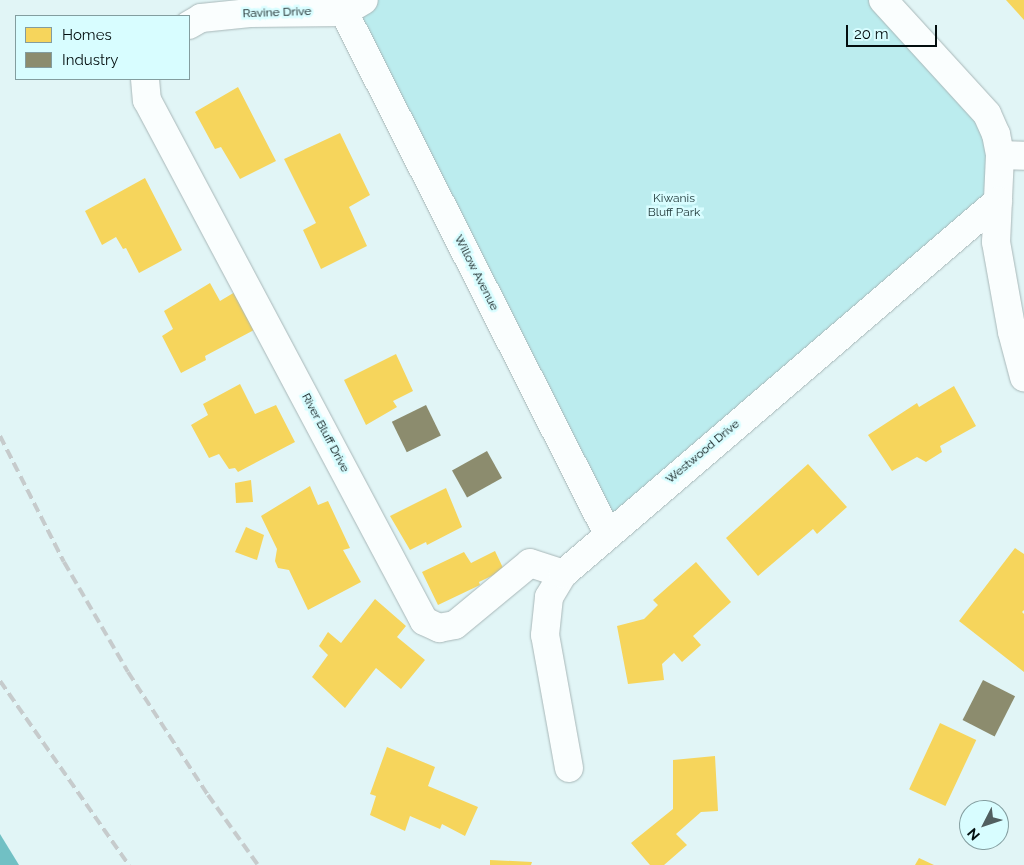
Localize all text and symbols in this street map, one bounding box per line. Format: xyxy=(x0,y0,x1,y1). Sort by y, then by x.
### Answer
street label: Ravine Drive xyxy=(242,5,312,21)
legend xyxy=(15,15,190,80)
scale bar xyxy=(849,15,940,47)
text: 20 m xyxy=(854,25,889,43)
text: Homes xyxy=(62,26,112,44)
text: Industry xyxy=(62,51,118,69)
park label: Kiwanis Bluff Park xyxy=(648,192,700,220)
street label: Willow Avenue xyxy=(451,233,501,313)
street label: River Bluff Drive xyxy=(298,391,352,475)
street label: Westwood Drive xyxy=(663,417,743,487)
north arrow xyxy=(959,800,1009,850)
text: N xyxy=(964,825,983,843)

